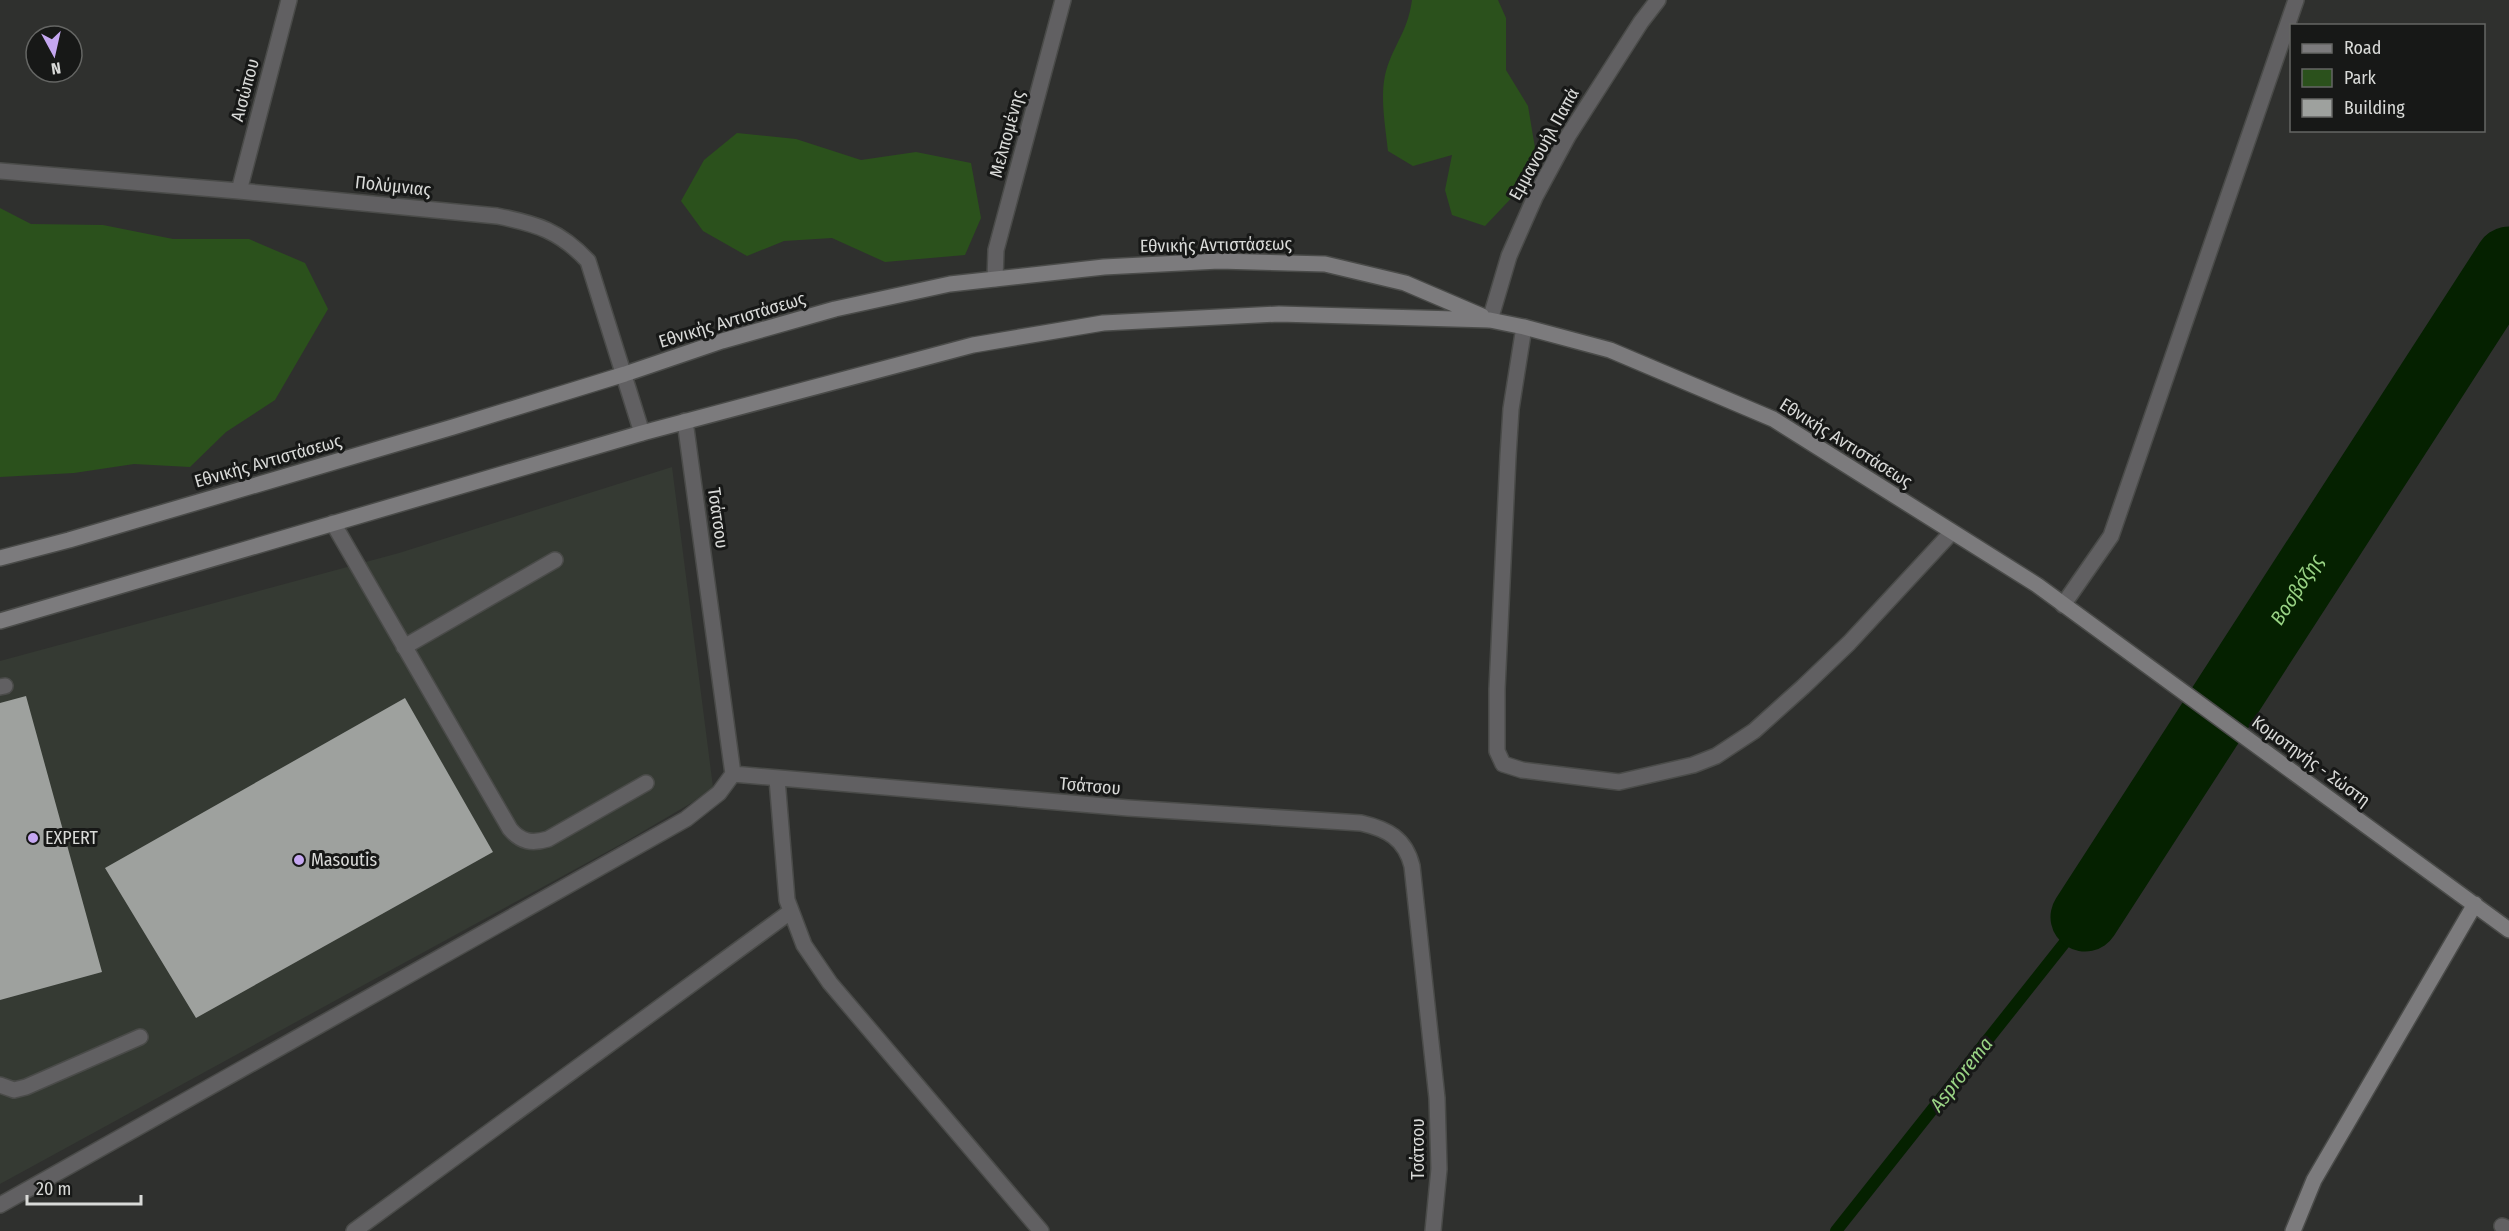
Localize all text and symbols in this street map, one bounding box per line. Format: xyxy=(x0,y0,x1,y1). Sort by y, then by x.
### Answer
north arrow xyxy=(24,24,84,84)
legend xyxy=(2290,24,2485,132)
text: Road xyxy=(2344,37,2381,59)
street label: Αισώπου xyxy=(226,56,264,124)
text: N xyxy=(50,58,62,78)
text: Park xyxy=(2344,67,2377,89)
street label: Εμμανουήλ Παπά xyxy=(1504,84,1584,204)
street label: Μελπομένης xyxy=(985,88,1029,180)
text: Building xyxy=(2344,97,2405,119)
street label: Πολύμνιας xyxy=(354,171,432,201)
street label: Εθνικής Αντιστάσεως xyxy=(1140,233,1293,257)
street label: Εθνικής Αντιστάσεως xyxy=(656,287,808,353)
street label: Εθνικής Αντιστάσεως xyxy=(1776,393,1917,493)
street label: Εθνικής Αντιστάσεως xyxy=(192,429,344,493)
street label: Τσάτσου xyxy=(703,486,733,550)
water label: Βοσβόζης xyxy=(2265,549,2329,629)
street label: Κομοτηνής - Σώστη xyxy=(2248,711,2374,811)
street label: Τσάτσου xyxy=(1058,772,1122,800)
place label: EXPERT xyxy=(45,827,99,849)
marker: EXPERT xyxy=(26,831,40,845)
place label: Masoutis xyxy=(311,849,377,871)
marker: Masoutis xyxy=(292,853,306,867)
water label: Asprorema xyxy=(1924,1032,1997,1117)
street label: Τσάτσου xyxy=(1407,1118,1429,1180)
scale bar xyxy=(27,1168,141,1206)
text: 20 m xyxy=(36,1178,71,1200)

